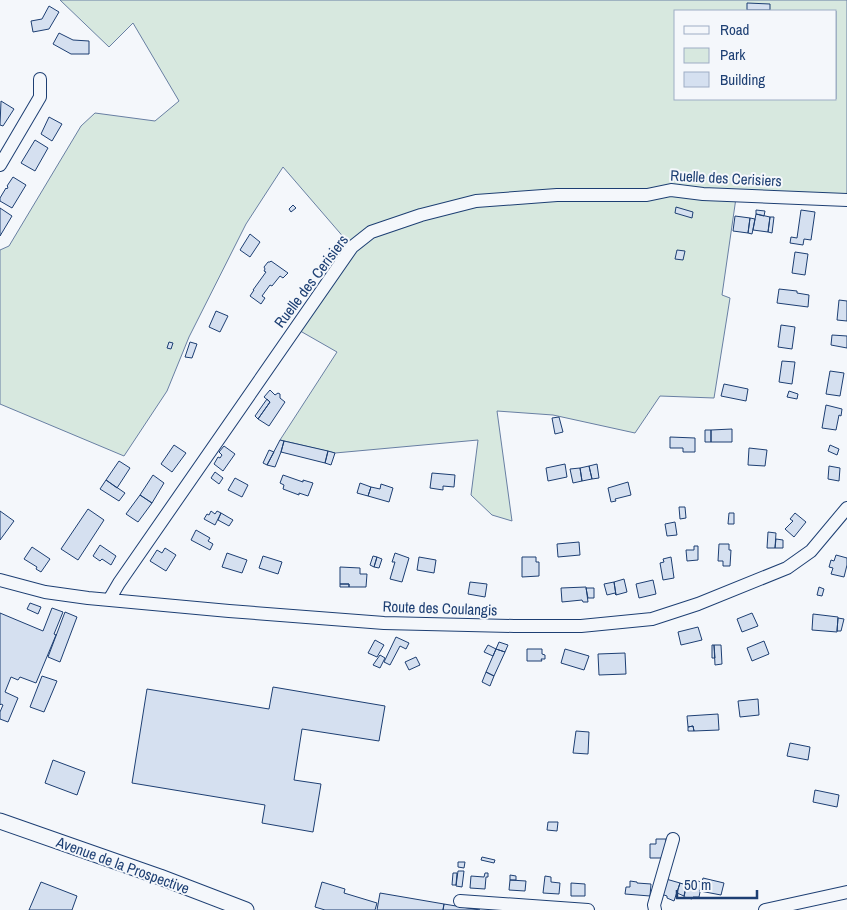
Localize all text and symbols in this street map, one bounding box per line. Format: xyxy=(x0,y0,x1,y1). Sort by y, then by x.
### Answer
legend xyxy=(674,10,837,100)
text: Road xyxy=(720,19,749,40)
text: Park xyxy=(720,44,746,65)
text: Building xyxy=(720,69,765,90)
street label: Ruelle des Cerisiers xyxy=(670,165,782,191)
street label: Ruelle des Cerisiers xyxy=(269,230,353,332)
street label: Route des Coulangis xyxy=(382,596,498,620)
street label: Avenue de la Prospective xyxy=(53,831,193,899)
scale bar xyxy=(677,868,757,900)
text: 50 m xyxy=(684,874,711,895)

